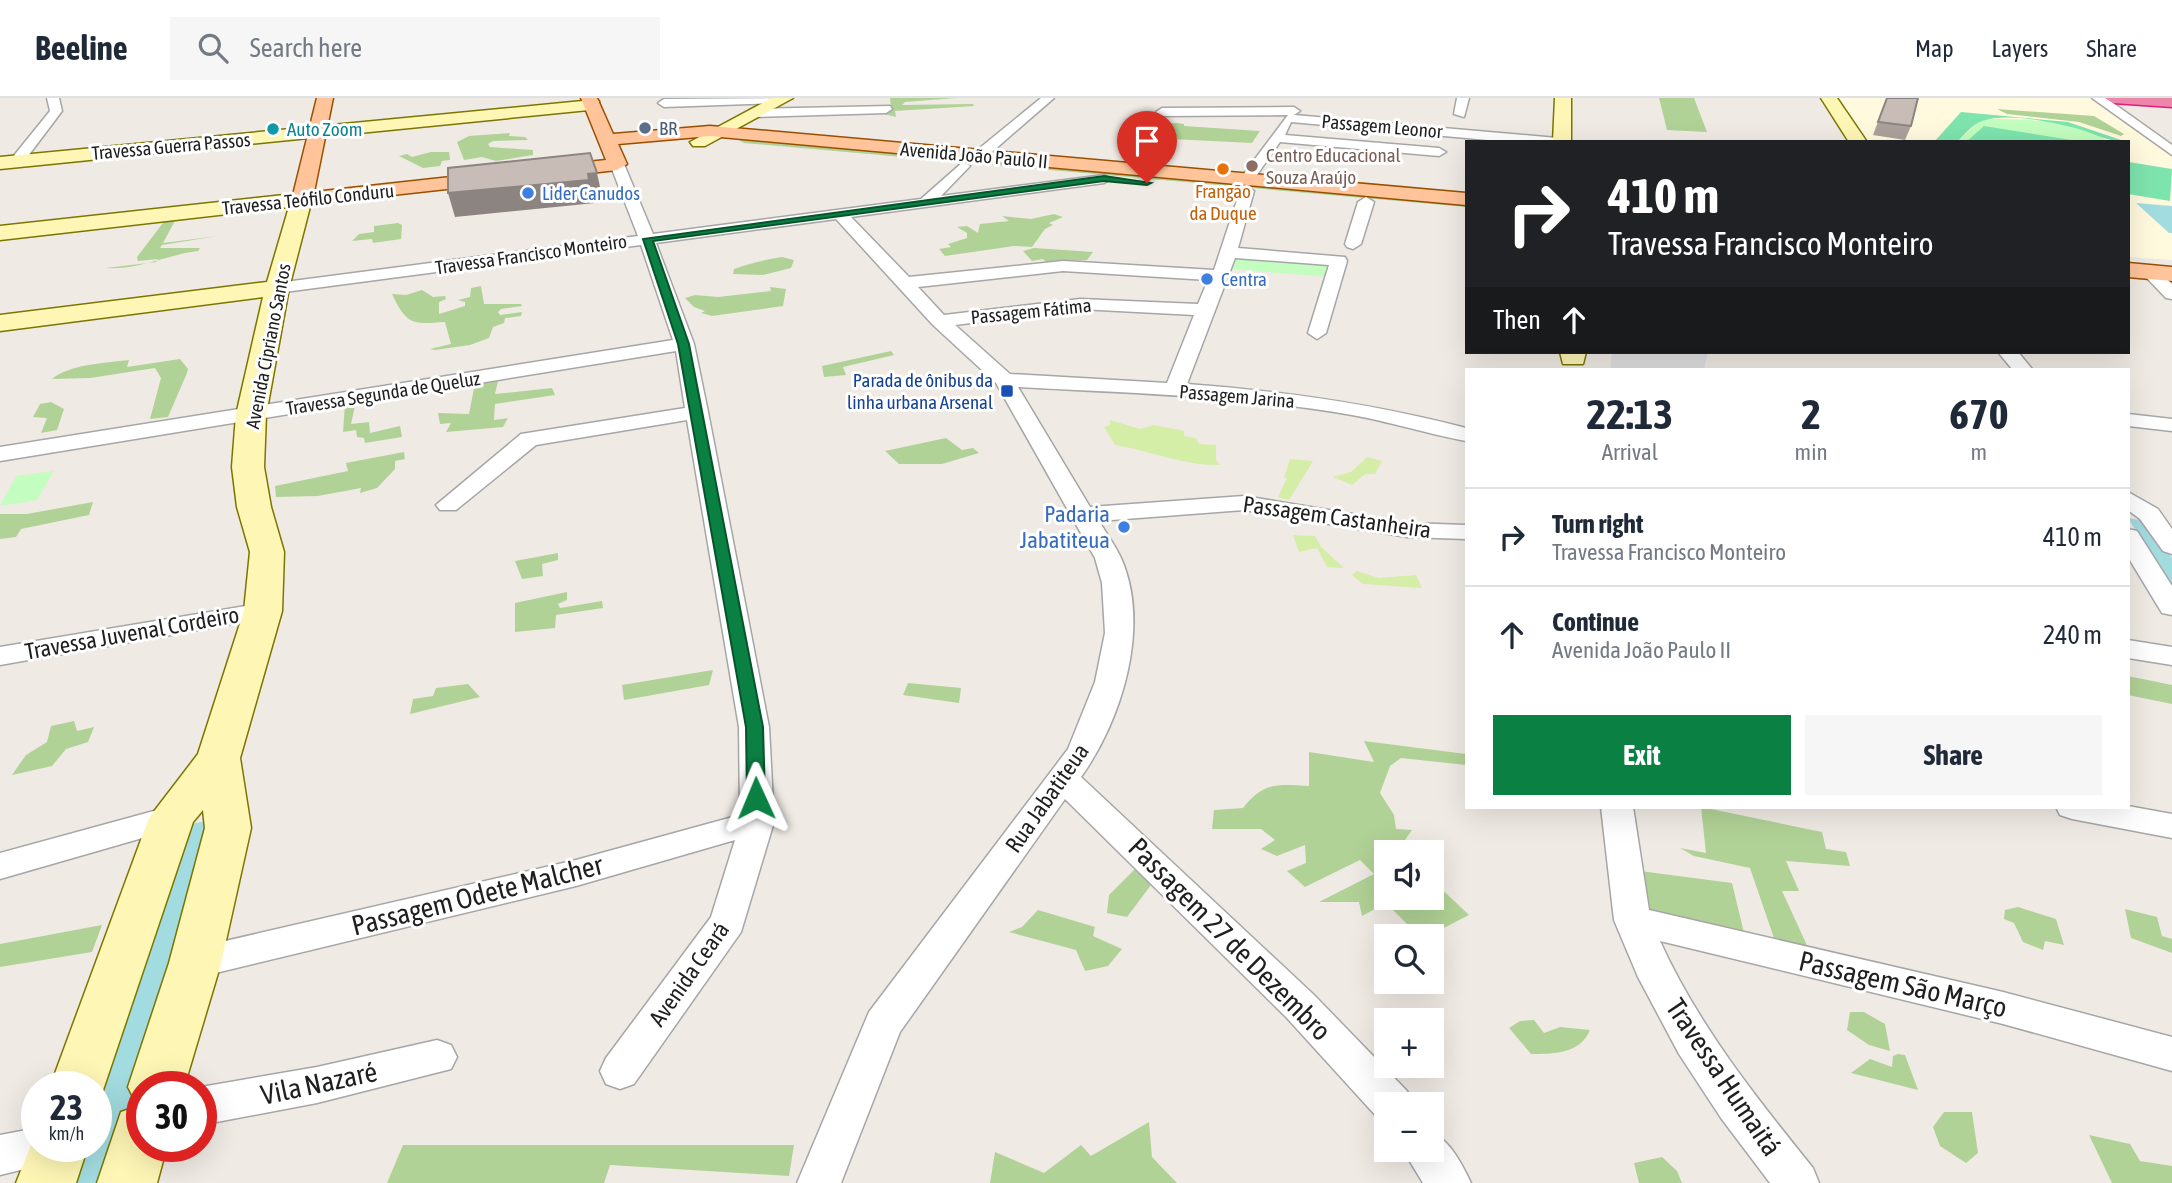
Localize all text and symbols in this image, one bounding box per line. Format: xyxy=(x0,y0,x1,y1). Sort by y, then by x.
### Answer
search box xyxy=(170,17,660,80)
text: Beeline xyxy=(35,29,128,67)
icon: search xyxy=(194,29,232,67)
text: Search here xyxy=(250,33,362,63)
text: Map xyxy=(1915,35,1954,62)
text: Layers xyxy=(1992,35,2048,62)
text: Share xyxy=(2086,35,2137,62)
street label: Passagem Leonor xyxy=(1321,110,1444,142)
pin xyxy=(1117,111,1177,183)
place label: BR xyxy=(659,117,678,139)
place label: Auto Zoom xyxy=(287,118,362,140)
marker: BR xyxy=(637,120,653,136)
marker: Auto Zoom xyxy=(265,121,281,137)
icon: arrive xyxy=(1128,122,1166,160)
street label: Travessa Guerra Passos xyxy=(91,128,252,164)
street label: Avenida João Paulo II xyxy=(899,138,1049,172)
place label: Centro Educacional Souza Araújo xyxy=(1266,144,1401,188)
marker: Centro Educacional Souza Araújo xyxy=(1244,158,1260,174)
marker: Frangão da Duque xyxy=(1215,161,1231,177)
text: 410 m xyxy=(1608,167,1719,223)
icon: right xyxy=(1493,168,1584,259)
street label: Travessa Teófilo Conduru xyxy=(221,179,395,219)
place label: Frangão da Duque xyxy=(1189,180,1257,224)
place label: Lider Canudos xyxy=(542,182,640,204)
marker: Lider Canudos xyxy=(520,185,536,201)
text: Travessa Francisco Monteiro xyxy=(1608,225,1934,262)
street label: Travessa Francisco Monteiro xyxy=(434,230,628,278)
street label: Avenida Cipriano Santos xyxy=(241,261,295,431)
place label: Centra xyxy=(1221,268,1267,290)
marker: Centra xyxy=(1199,271,1215,287)
street label: Passagem Fátima xyxy=(970,294,1092,328)
icon: ahead xyxy=(1555,301,1593,339)
text: Then xyxy=(1493,305,1541,335)
street label: Travessa Segunda de Queluz xyxy=(284,367,482,419)
place label: Parada de ônibus da linha urbana Arsenal xyxy=(847,369,993,413)
street label: Passagem Jarina xyxy=(1178,380,1296,412)
marker: Parada de ônibus da linha urbana Arsenal xyxy=(999,383,1015,399)
text: 22:13 xyxy=(1587,390,1673,438)
text: 2 xyxy=(1801,390,1821,438)
text: 670 xyxy=(1949,390,2008,438)
text: Arrival xyxy=(1602,439,1658,465)
text: min xyxy=(1795,439,1828,465)
text: m xyxy=(1971,439,1987,465)
street label: Passagem Castanheira xyxy=(1241,491,1433,543)
place label: Padaria Jabatiteua xyxy=(1020,501,1110,553)
text: Turn right xyxy=(1552,509,1643,539)
icon: right xyxy=(1493,518,1531,556)
marker: Padaria Jabatiteua xyxy=(1116,519,1132,535)
text: 410 m xyxy=(2043,522,2102,552)
text: Travessa Francisco Monteiro xyxy=(1552,539,1786,565)
street label: Travessa Juvenal Cordeiro xyxy=(23,601,241,665)
text: Continue xyxy=(1552,607,1639,637)
icon: ahead xyxy=(1493,616,1531,654)
text: 240 m xyxy=(2043,620,2102,650)
text: Avenida João Paulo II xyxy=(1552,637,1731,663)
button: Exit xyxy=(1493,715,1791,795)
button: Share xyxy=(1805,715,2102,795)
street label: Rua Jabatiteua xyxy=(1000,739,1094,857)
position arrow xyxy=(719,761,793,835)
street label: Passagem 27 de Dezembro xyxy=(1122,831,1338,1047)
map controls xyxy=(1374,840,1444,1162)
button: sound xyxy=(1374,840,1444,910)
street label: Passagem Odete Malcher xyxy=(348,848,607,942)
street label: Avenida Ceará xyxy=(644,917,734,1031)
button: search xyxy=(1374,924,1444,994)
street label: Passagem São Março xyxy=(1796,945,2010,1023)
street label: Travessa Humaitá xyxy=(1660,992,1788,1162)
button: + xyxy=(1374,1008,1444,1078)
street label: Vila Nazaré xyxy=(258,1055,380,1111)
speed limit sign: 30 xyxy=(126,1071,217,1162)
text: 23 xyxy=(50,1087,83,1127)
button: − xyxy=(1374,1092,1444,1162)
text: km/h xyxy=(49,1123,84,1144)

